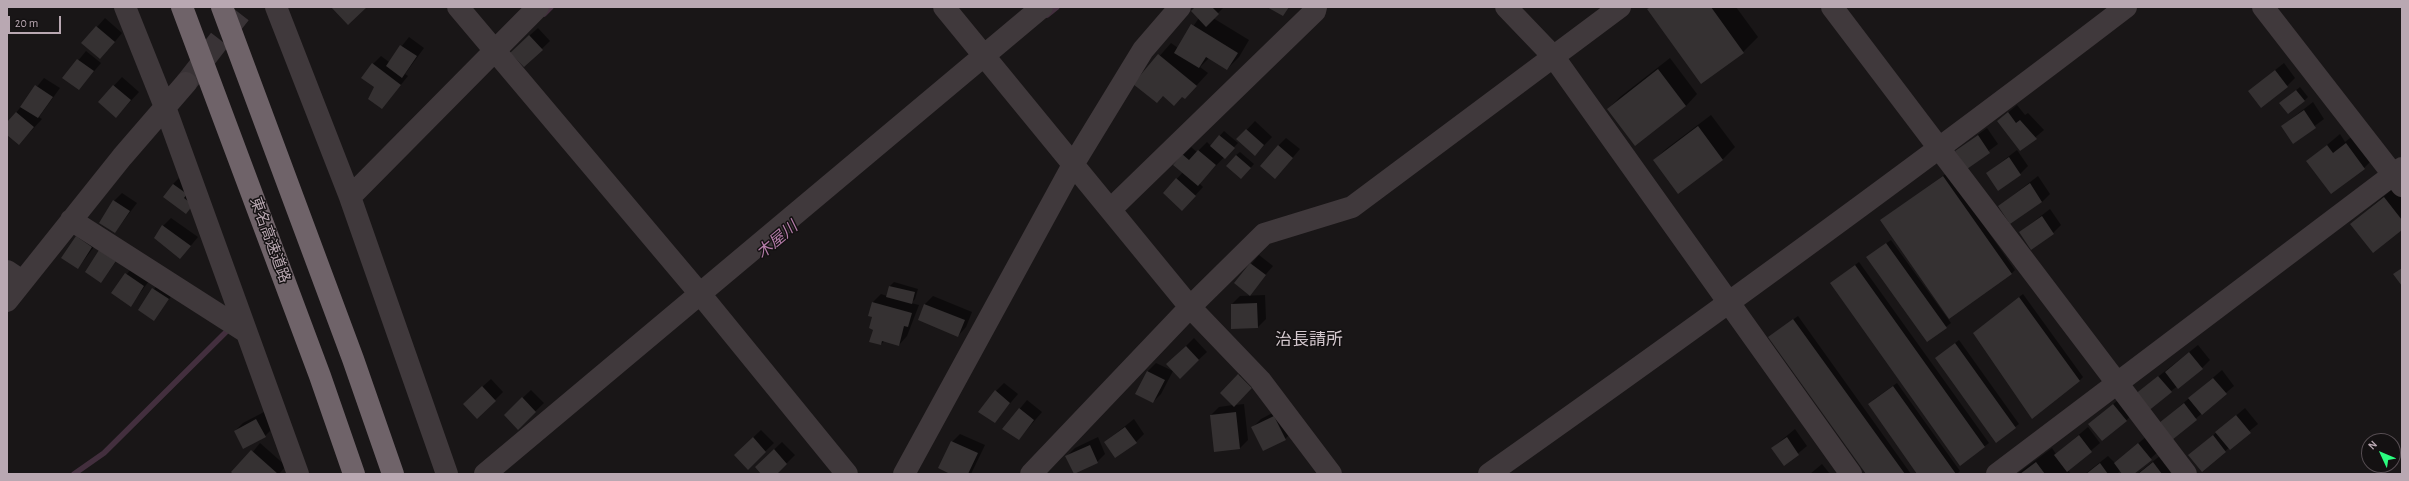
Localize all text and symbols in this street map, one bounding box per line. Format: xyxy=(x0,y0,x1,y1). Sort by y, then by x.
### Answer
scale bar xyxy=(10,8,63,34)
text: 20 m xyxy=(15,17,38,29)
street label: 東名高速道路 xyxy=(246,195,294,285)
water label: 木屋川 xyxy=(752,217,802,263)
district label: 治長請所 xyxy=(1275,330,1343,350)
north arrow xyxy=(2361,433,2401,473)
text: N xyxy=(2366,438,2379,452)

